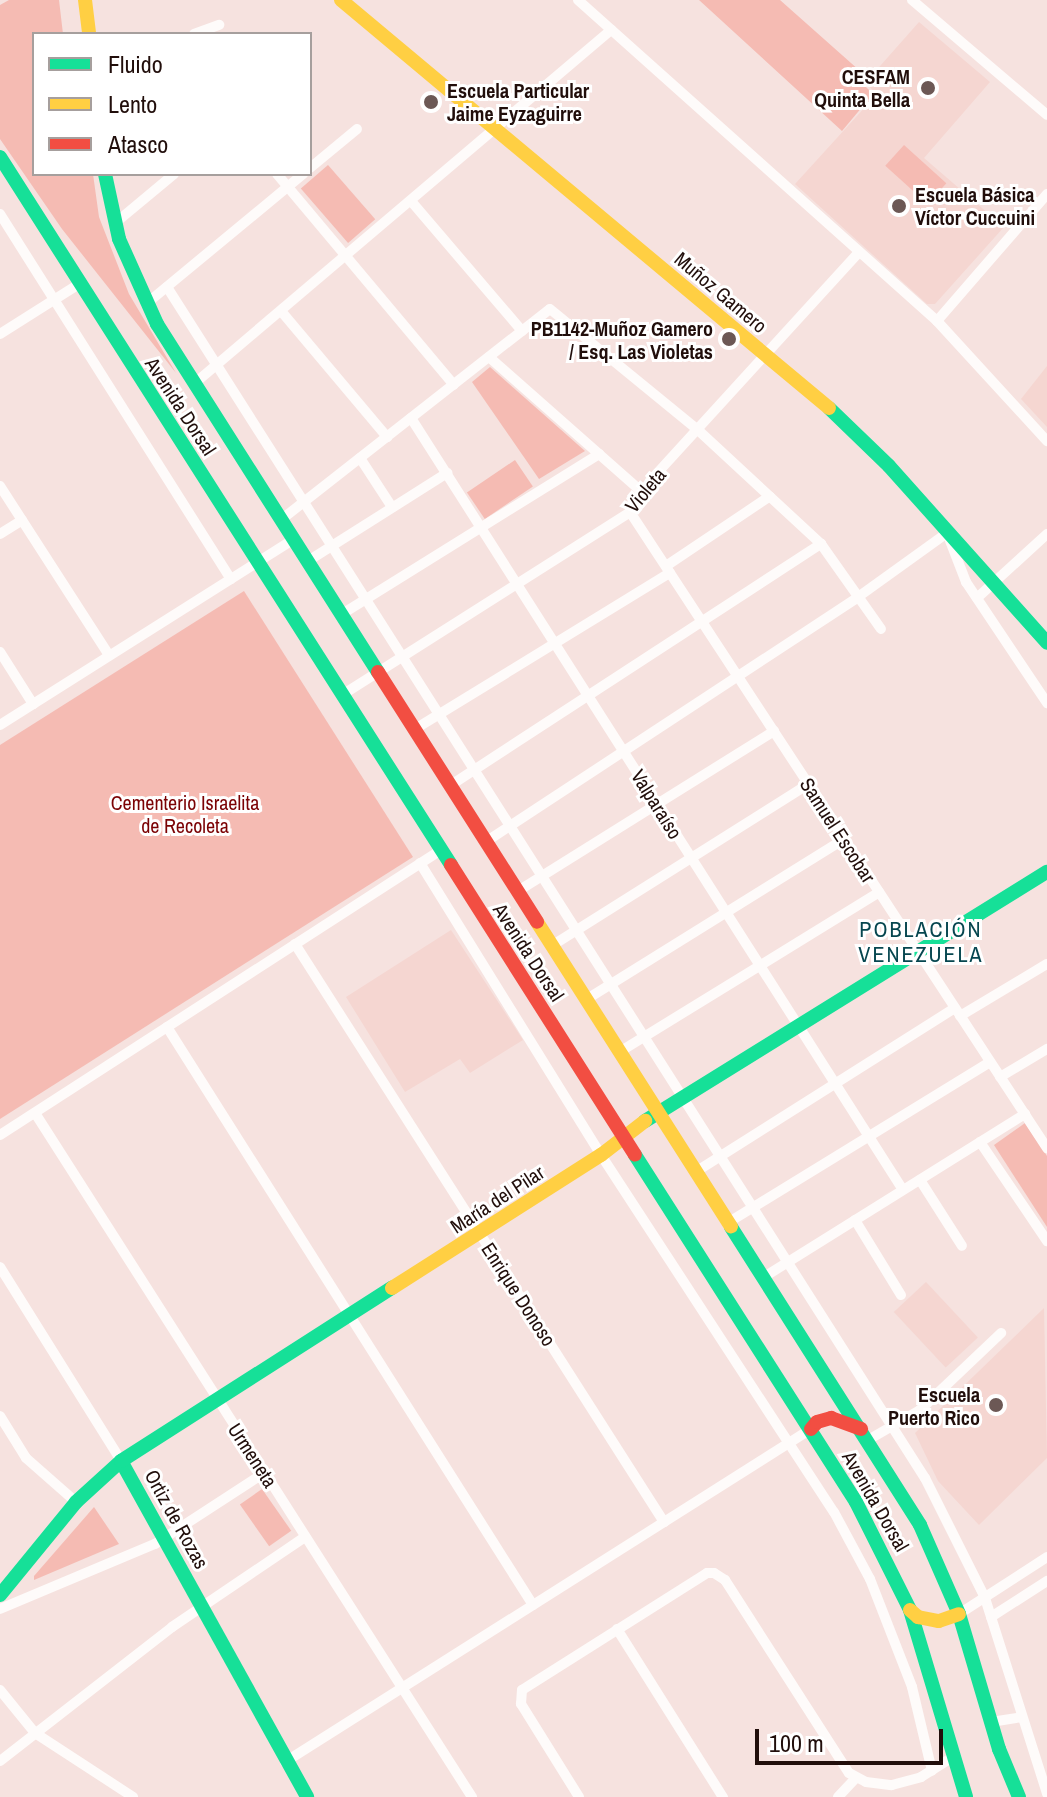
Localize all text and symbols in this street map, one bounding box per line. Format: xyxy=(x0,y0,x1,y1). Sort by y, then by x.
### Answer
legend xyxy=(32,32,312,176)
text: Fluido xyxy=(108,48,163,80)
place label: CESFAM Quinta Bella xyxy=(814,64,910,111)
marker: CESFAM Quinta Bella xyxy=(917,77,939,99)
place label: Escuela Particular Jaime Eyzaguirre xyxy=(447,78,589,125)
text: Lento xyxy=(108,88,157,120)
marker: Escuela Particular Jaime Eyzaguirre xyxy=(422,93,440,111)
text: Atasco xyxy=(108,128,168,160)
place label: Escuela Básica Víctor Cuccuini xyxy=(915,182,1035,229)
marker: Escuela Básica Víctor Cuccuini xyxy=(890,197,908,215)
street label: Muñoz Gamero xyxy=(670,246,772,338)
place label: PB1142-Muñoz Gamero / Esq. Las Violetas xyxy=(531,316,713,363)
marker: PB1142-Muñoz Gamero / Esq. Las Violetas xyxy=(720,330,738,348)
street label: Avenida Dorsal xyxy=(140,353,222,459)
street label: Violeta xyxy=(619,463,671,517)
street label: Valparaíso xyxy=(626,765,688,843)
street label: Samuel Escobar xyxy=(795,773,881,887)
park label: Cementerio Israelita de Recoleta xyxy=(111,791,259,838)
street label: Avenida Dorsal xyxy=(488,899,570,1005)
district label: POBLACIÓN VENEZUELA xyxy=(858,916,984,968)
street label: María del Pilar xyxy=(446,1160,548,1238)
street label: Enrique Donoso xyxy=(477,1238,561,1350)
place label: Escuela Puerto Rico xyxy=(888,1382,980,1429)
marker: Escuela Puerto Rico xyxy=(987,1396,1005,1414)
street label: Urmeneta xyxy=(223,1418,283,1492)
street label: Avenida Dorsal xyxy=(838,1447,914,1555)
street label: Ortiz de Rozas xyxy=(140,1465,214,1573)
scale bar xyxy=(759,1713,947,1763)
text: 100 m xyxy=(769,1727,824,1759)

